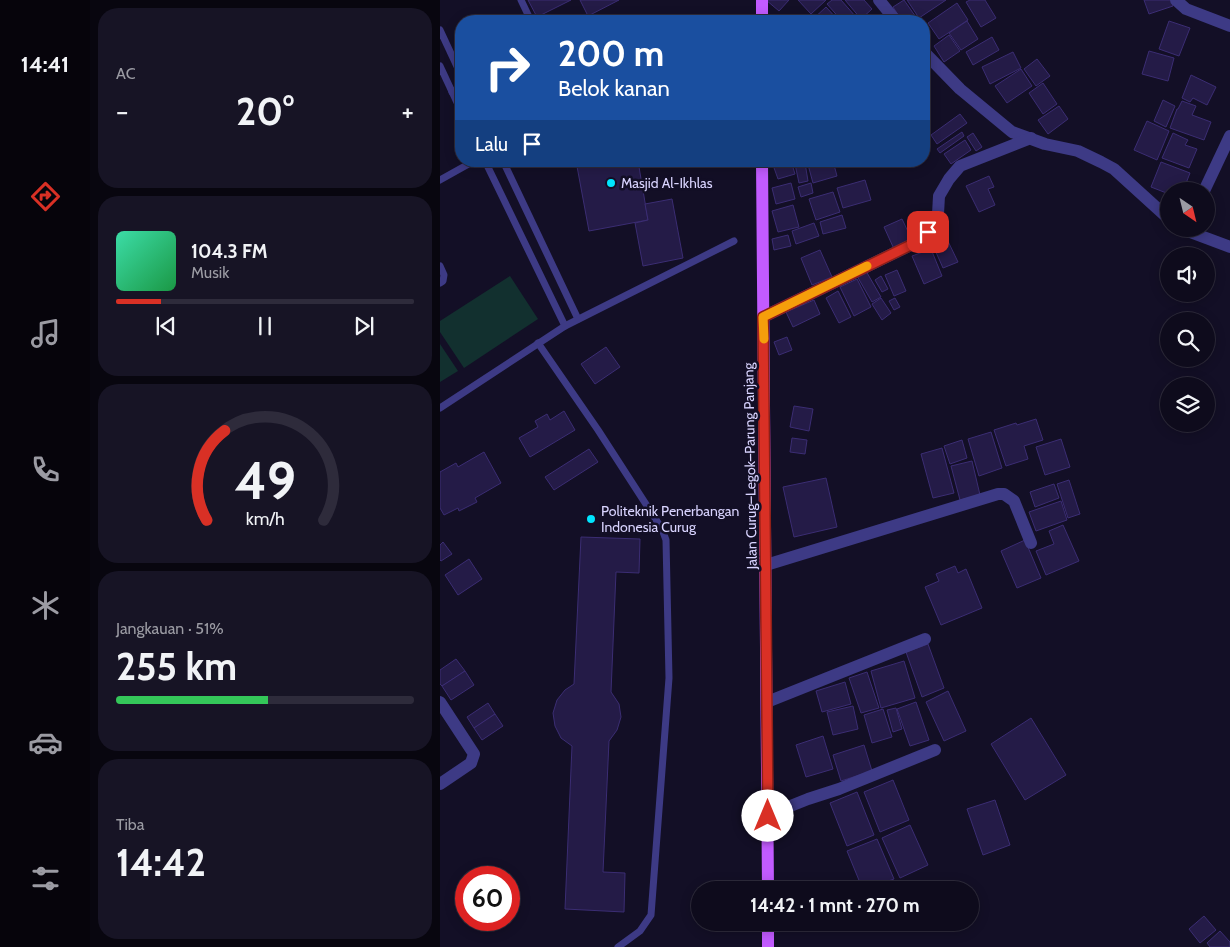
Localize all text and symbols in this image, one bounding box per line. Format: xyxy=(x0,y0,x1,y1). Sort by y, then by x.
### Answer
text: 200 m xyxy=(558,32,664,75)
icon: right xyxy=(475,35,540,100)
text: 14:41 xyxy=(21,51,69,78)
text: AC xyxy=(116,64,136,83)
text: Belok kanan xyxy=(558,75,670,102)
text: 20° xyxy=(236,88,294,135)
text: − xyxy=(116,94,128,128)
text: + xyxy=(402,94,414,128)
icon: arrive xyxy=(518,130,546,158)
text: Lalu xyxy=(475,133,508,156)
place label: Masjid Al-Ikhlas xyxy=(621,174,713,192)
marker: Masjid Al-Ikhlas xyxy=(605,177,617,189)
icon: directions xyxy=(28,179,63,214)
north arrow xyxy=(1160,182,1215,238)
map controls xyxy=(1160,182,1215,432)
pin xyxy=(907,211,949,253)
icon: arrive xyxy=(914,218,942,246)
text: 104.3 FM xyxy=(191,240,267,263)
button: sound xyxy=(1160,247,1215,302)
text: Musik xyxy=(191,263,229,282)
icon: previous xyxy=(152,312,180,340)
icon: pause xyxy=(251,312,279,340)
icon: next xyxy=(350,312,378,340)
button: search xyxy=(1160,312,1215,367)
icon: music xyxy=(28,316,63,351)
street label: Jalan Curug–Legok–Parung Panjang xyxy=(739,361,761,571)
button: layers xyxy=(1160,377,1215,432)
text: 49 xyxy=(234,449,296,512)
icon: phone xyxy=(28,452,63,487)
place label: Politeknik Penerbangan Indonesia Curug xyxy=(601,502,740,536)
text: km/h xyxy=(245,508,285,529)
marker: Politeknik Penerbangan Indonesia Curug xyxy=(585,513,597,525)
icon: climate xyxy=(28,588,63,623)
text: Jangkauan · 51% xyxy=(116,619,224,638)
text: 255 km xyxy=(116,643,237,690)
icon: car xyxy=(28,725,63,760)
position arrow xyxy=(741,789,793,841)
text: Tiba xyxy=(116,815,144,834)
text: 14:42 xyxy=(116,839,206,886)
icon: filters xyxy=(28,861,63,896)
speed limit sign: 60 xyxy=(455,866,520,931)
text: 14:42 · 1 mnt · 270 m xyxy=(750,894,920,917)

